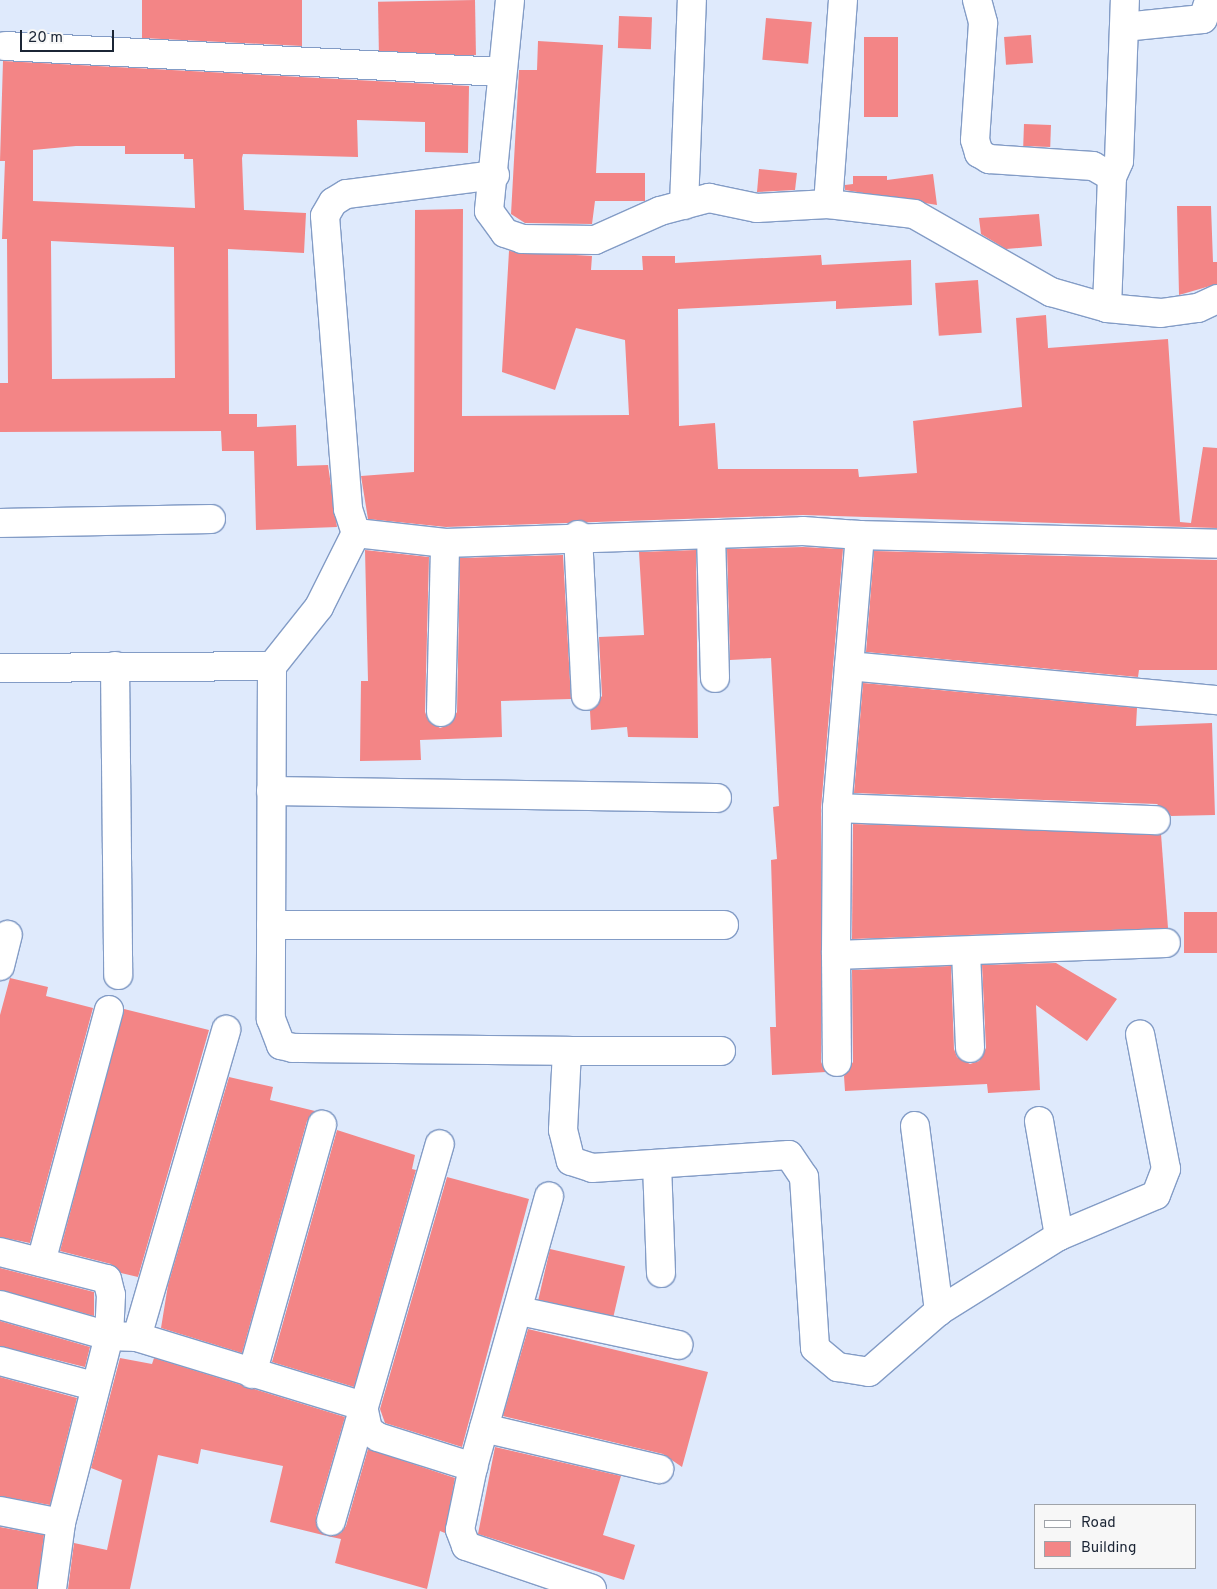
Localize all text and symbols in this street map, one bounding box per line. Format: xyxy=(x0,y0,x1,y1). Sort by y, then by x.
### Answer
scale bar xyxy=(22,20,116,52)
text: 20 m xyxy=(28,29,63,48)
legend xyxy=(1034,1504,1197,1569)
text: Road xyxy=(1081,1514,1116,1533)
text: Building xyxy=(1081,1539,1136,1558)

